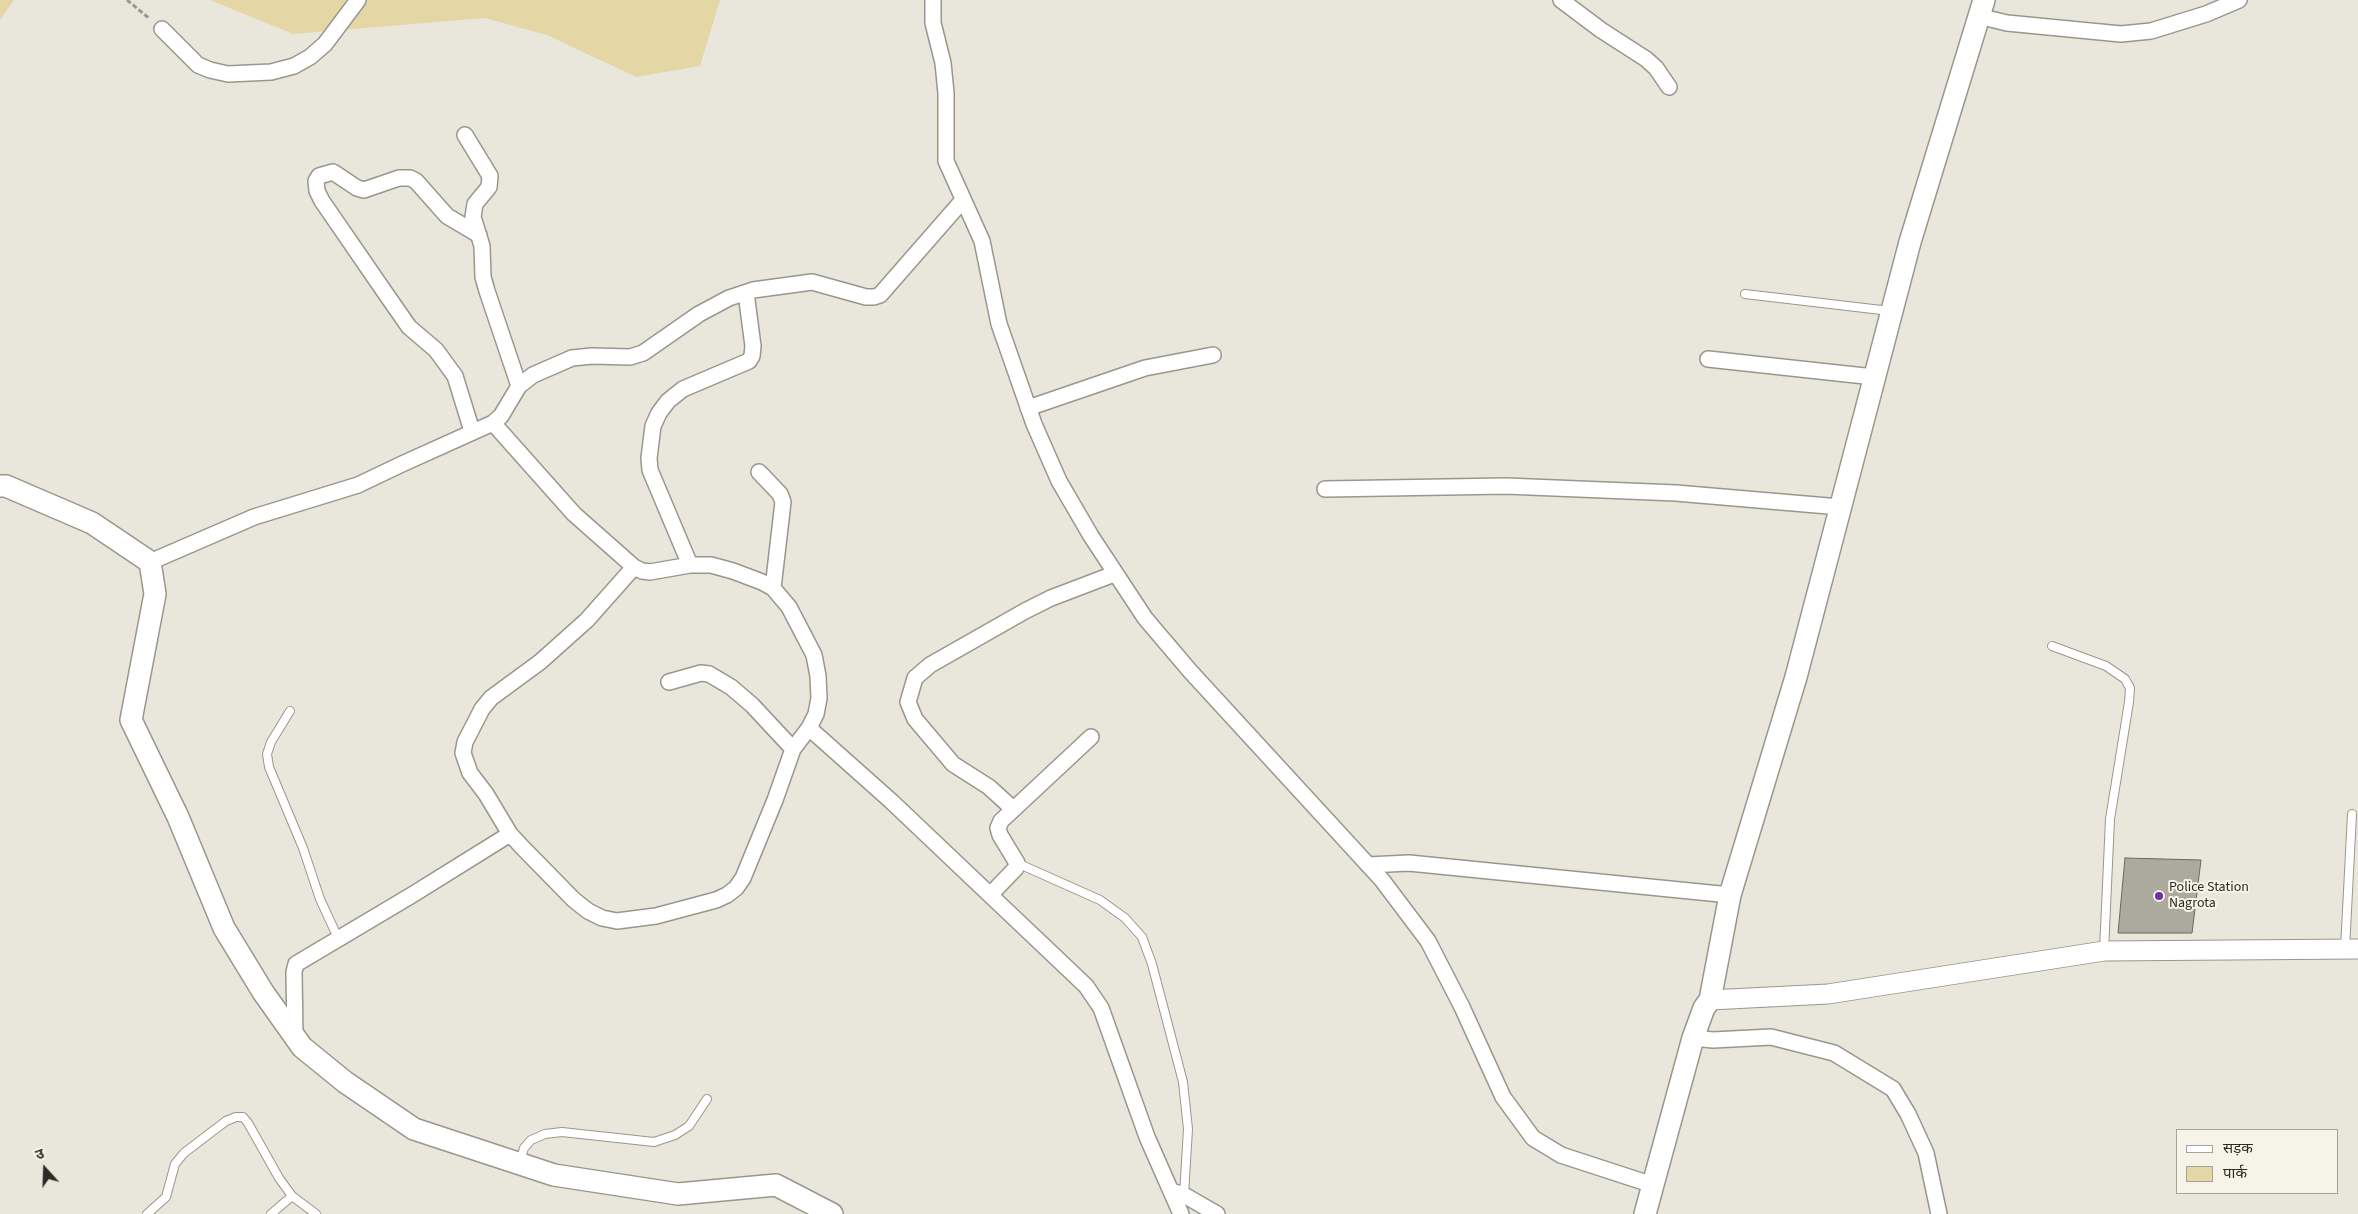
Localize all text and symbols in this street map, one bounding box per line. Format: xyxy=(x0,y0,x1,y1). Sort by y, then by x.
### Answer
place label: Police Station Nagrota xyxy=(2169,880,2249,912)
marker: Police Station Nagrota xyxy=(2153,890,2165,902)
legend xyxy=(2176,1129,2338,1194)
text: सड़क xyxy=(2223,1138,2253,1159)
north arrow xyxy=(20,1144,70,1194)
text: उ xyxy=(33,1144,47,1166)
text: पार्क xyxy=(2223,1163,2247,1184)

